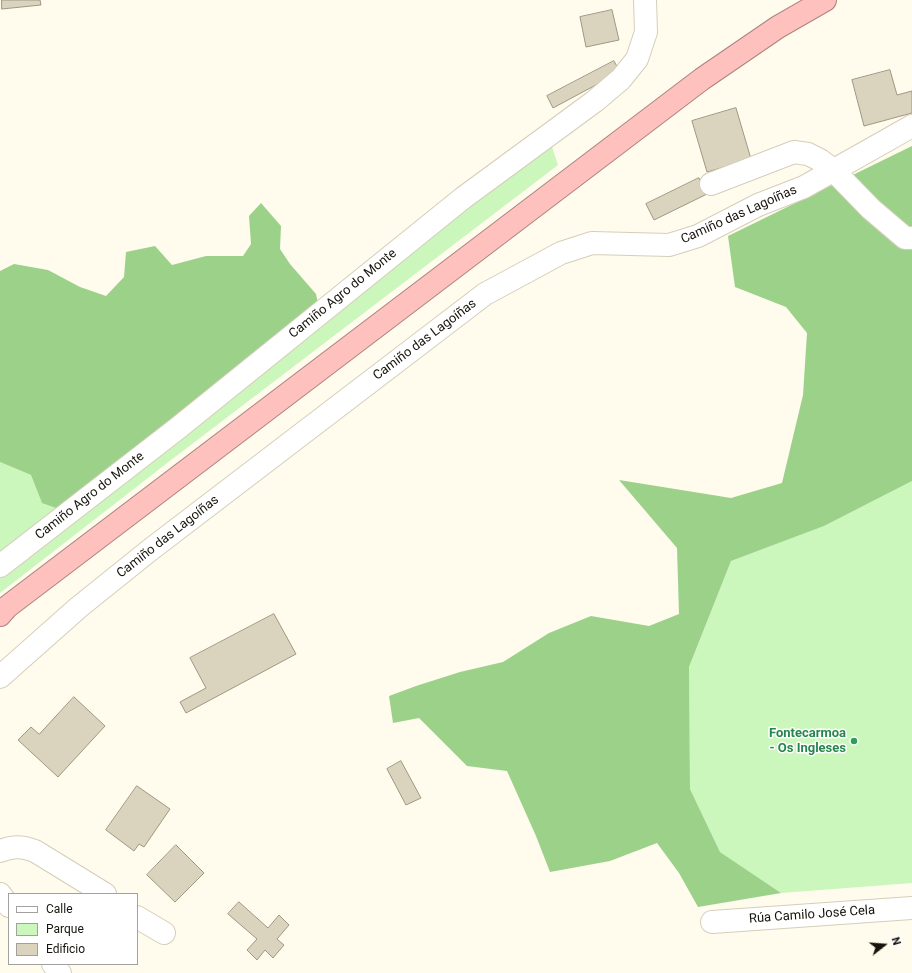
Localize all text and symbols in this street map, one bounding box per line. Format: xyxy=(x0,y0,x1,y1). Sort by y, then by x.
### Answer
street label: Camiño das Lagoíñas xyxy=(679,182,799,248)
street label: Camiño Agro do Monte xyxy=(286,246,400,342)
street label: Camiño das Lagoíñas xyxy=(370,296,480,384)
street label: Camiño Agro do Monte xyxy=(33,449,147,543)
street label: Camiño das Lagoíñas xyxy=(114,492,222,582)
place label: Fontecarmoa - Os Ingleses xyxy=(769,726,846,757)
marker: Fontecarmoa - Os Ingleses xyxy=(849,736,859,746)
legend xyxy=(8,893,138,965)
text: Calle xyxy=(46,902,73,916)
street label: Rúa Camilo José Cela xyxy=(748,903,876,927)
text: Parque xyxy=(46,922,84,936)
north arrow xyxy=(864,925,904,965)
text: N xyxy=(889,936,903,947)
text: Edificio xyxy=(46,942,85,956)

